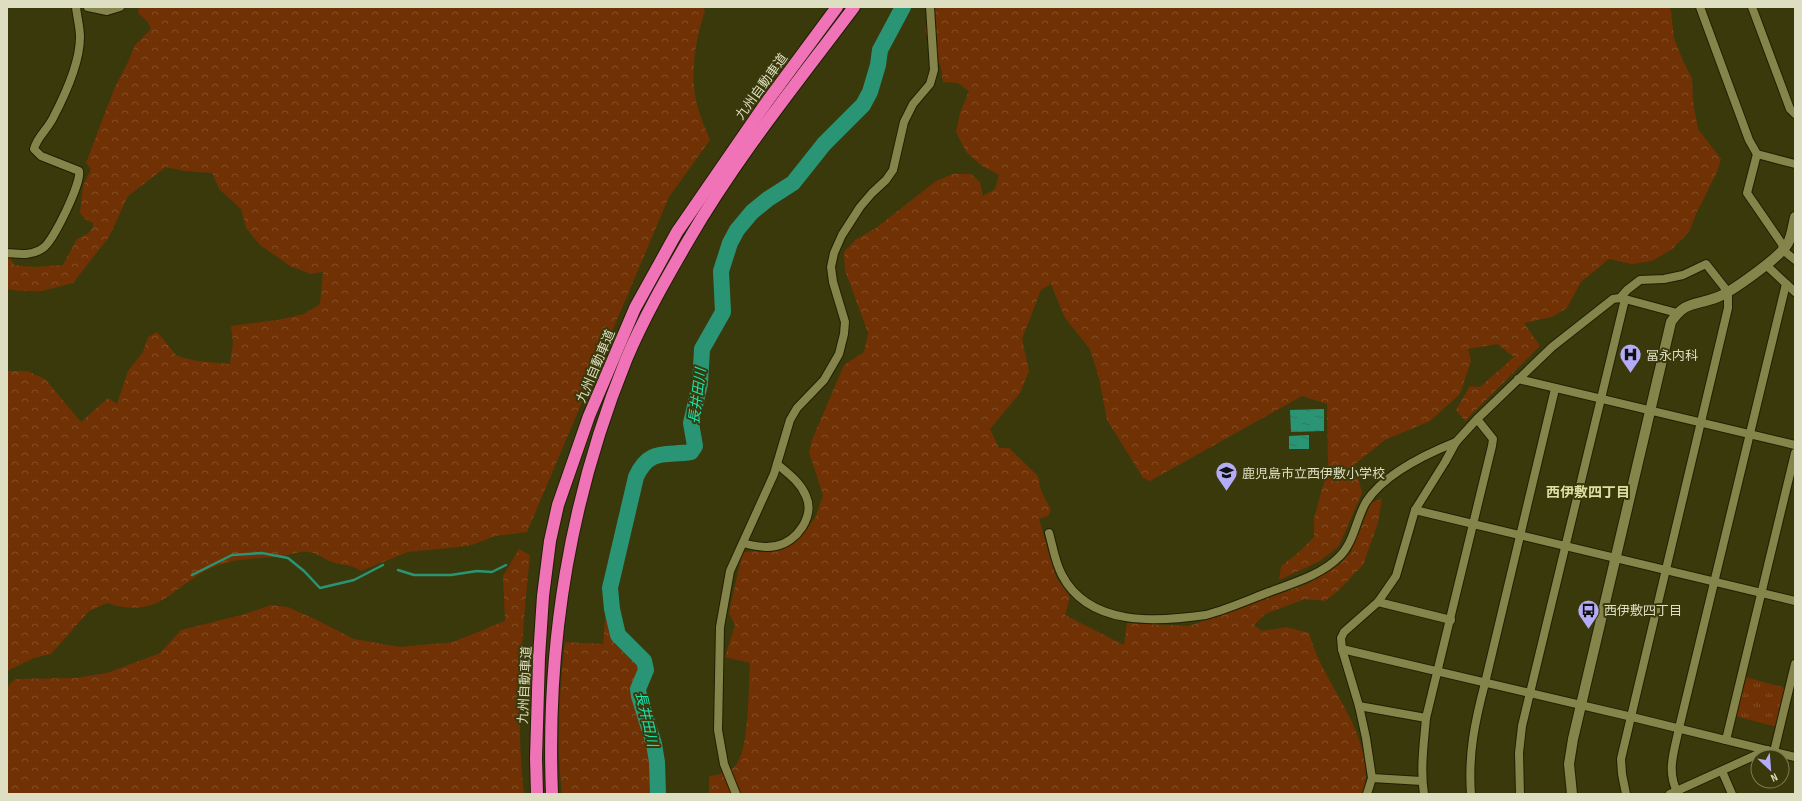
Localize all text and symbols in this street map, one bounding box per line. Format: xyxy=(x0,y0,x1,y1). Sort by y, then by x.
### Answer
street label: 九州自動車道 xyxy=(732,50,791,123)
street label: 九州自動車道 xyxy=(573,327,619,405)
hospital icon: 冨永内科 xyxy=(1617,342,1643,375)
place label: 冨永内科 xyxy=(1646,348,1698,364)
water label: 長井田川 xyxy=(686,365,710,425)
school or university icon: 鹿児島市立西伊敷小学校 xyxy=(1214,460,1240,493)
place label: 鹿児島市立西伊敷小学校 xyxy=(1242,466,1385,482)
district label: 西伊敷四丁目 xyxy=(1546,484,1630,501)
bus stop icon: 西伊敷四丁目 xyxy=(1576,597,1602,630)
place label: 西伊敷四丁目 xyxy=(1604,603,1682,619)
street label: 九州自動車道 xyxy=(515,646,535,724)
water label: 長井田川 xyxy=(632,690,662,750)
north arrow xyxy=(1750,749,1790,789)
text: N xyxy=(1769,770,1780,785)

